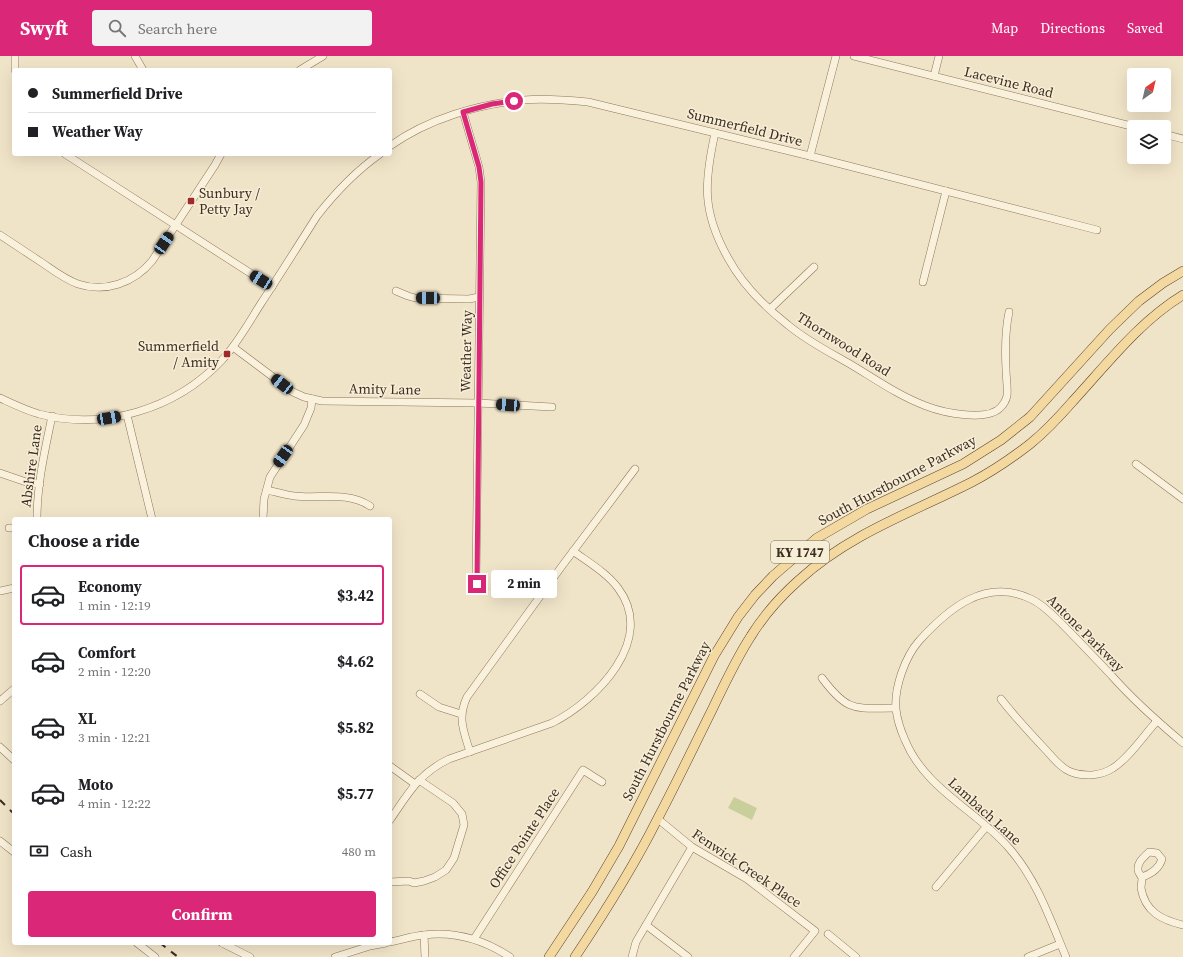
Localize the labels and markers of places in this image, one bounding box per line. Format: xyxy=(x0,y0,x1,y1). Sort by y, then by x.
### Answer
place label: Sunbury / Petty Jay xyxy=(199,183,260,219)
marker: Sunbury / Petty Jay xyxy=(186,196,196,206)
place label: Summerfield / Amity xyxy=(138,336,220,372)
marker: Summerfield / Amity xyxy=(222,349,232,359)

